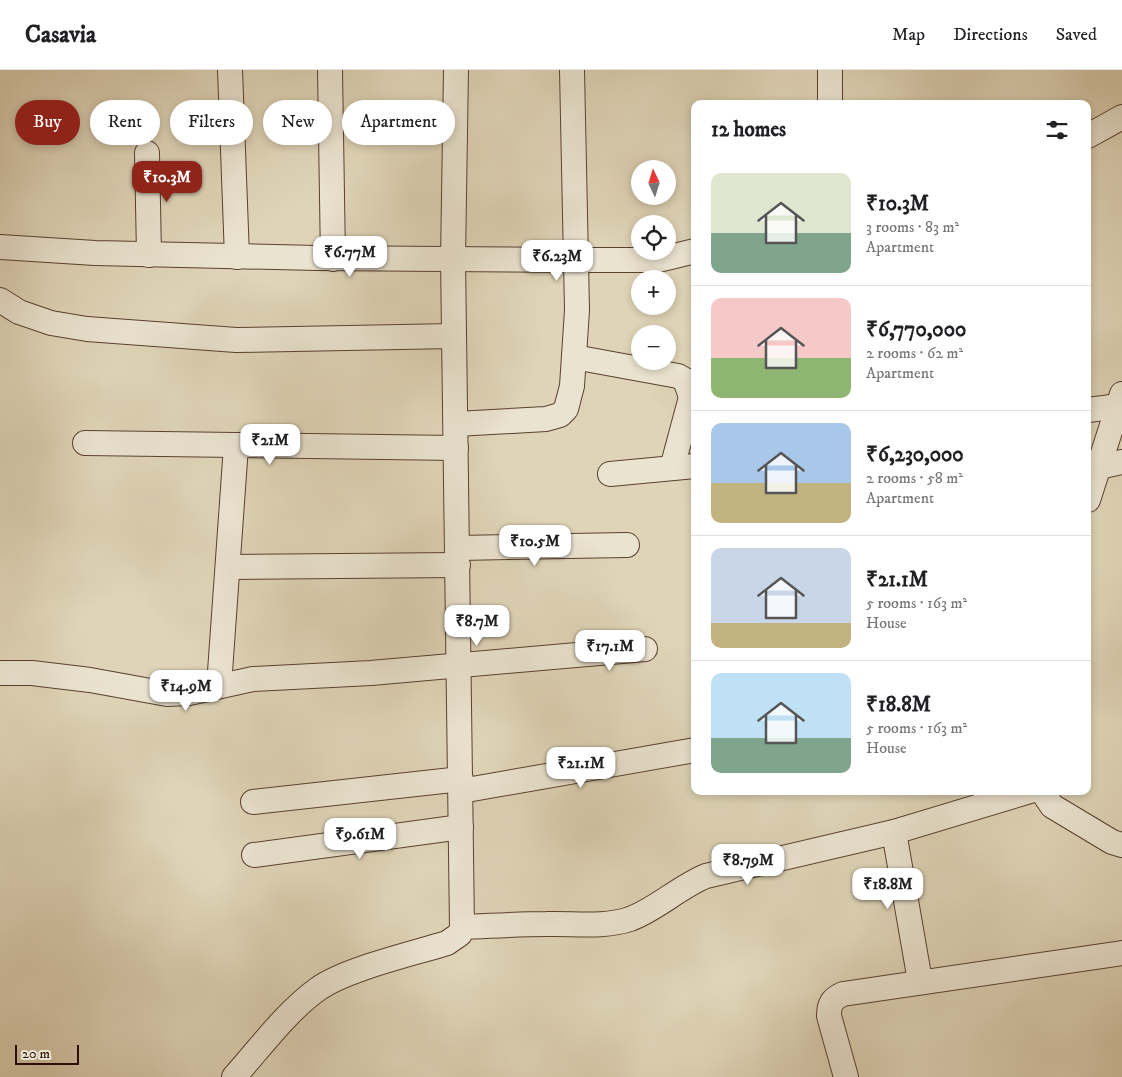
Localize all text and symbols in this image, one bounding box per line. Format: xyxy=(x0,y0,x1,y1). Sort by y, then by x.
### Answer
text: Casavia xyxy=(25,20,96,50)
text: Map xyxy=(892,24,925,46)
text: Directions xyxy=(953,24,1028,46)
text: Saved xyxy=(1056,24,1097,46)
chip: Buy xyxy=(15,100,80,145)
chip: Rent xyxy=(90,100,160,145)
chip: Filters xyxy=(170,100,253,145)
chip: New xyxy=(263,100,332,145)
chip: Apartment xyxy=(342,100,455,145)
icon: filters xyxy=(1043,116,1071,144)
text: 12 homes xyxy=(711,117,786,143)
pin: ₹10.3M xyxy=(126,160,208,203)
north arrow xyxy=(631,160,676,205)
map controls xyxy=(631,160,676,370)
text: ₹10.3M xyxy=(143,167,191,187)
text: ₹10.3M xyxy=(866,191,929,217)
icon: home xyxy=(751,193,811,253)
button: locate xyxy=(631,215,676,260)
text: 3 rooms · 83 m² xyxy=(866,217,959,237)
pin: ₹6.77M xyxy=(309,236,391,278)
text: Apartment xyxy=(866,237,934,257)
pin: ₹6.23M xyxy=(516,240,598,282)
text: ₹6.77M xyxy=(324,242,376,262)
text: ₹6.23M xyxy=(532,246,582,266)
button: + xyxy=(631,270,676,315)
text: ₹6,770,000 xyxy=(866,317,966,343)
icon: home xyxy=(751,318,811,378)
button: − xyxy=(631,325,676,370)
text: 2 rooms · 62 m² xyxy=(866,343,963,363)
text: Apartment xyxy=(866,363,934,383)
pin: ₹21M xyxy=(240,424,300,466)
text: ₹21M xyxy=(251,430,289,450)
text: ₹6,230,000 xyxy=(866,442,964,468)
icon: home xyxy=(751,443,811,503)
text: 2 rooms · 58 m² xyxy=(866,468,963,488)
text: Apartment xyxy=(866,488,934,508)
pin: ₹10.5M xyxy=(494,524,576,567)
text: ₹10.5M xyxy=(510,531,560,551)
text: ₹21.1M xyxy=(866,567,928,593)
icon: home xyxy=(751,568,811,628)
text: 5 rooms · 163 m² xyxy=(866,593,967,613)
pin: ₹8.7M xyxy=(442,604,512,647)
text: ₹8.7M xyxy=(455,611,499,631)
text: House xyxy=(866,613,907,633)
pin: ₹17.1M xyxy=(569,630,651,672)
text: ₹17.1M xyxy=(586,636,634,656)
pin: ₹14.9M xyxy=(145,670,227,712)
text: ₹14.9M xyxy=(160,676,212,696)
text: ₹18.8M xyxy=(866,692,931,718)
icon: home xyxy=(751,693,811,753)
text: 5 rooms · 163 m² xyxy=(866,718,967,738)
text: House xyxy=(866,738,907,758)
pin: ₹21.1M xyxy=(540,746,622,789)
text: ₹21.1M xyxy=(557,753,605,773)
pin: ₹9.61M xyxy=(319,818,401,860)
text: ₹9.61M xyxy=(335,824,385,844)
pin: ₹8.79M xyxy=(707,844,789,886)
text: ₹8.79M xyxy=(722,850,774,870)
pin: ₹18.8M xyxy=(847,868,929,910)
text: ₹18.8M xyxy=(863,874,913,894)
scale bar xyxy=(15,1042,79,1065)
text: 20 m xyxy=(22,1045,50,1063)

